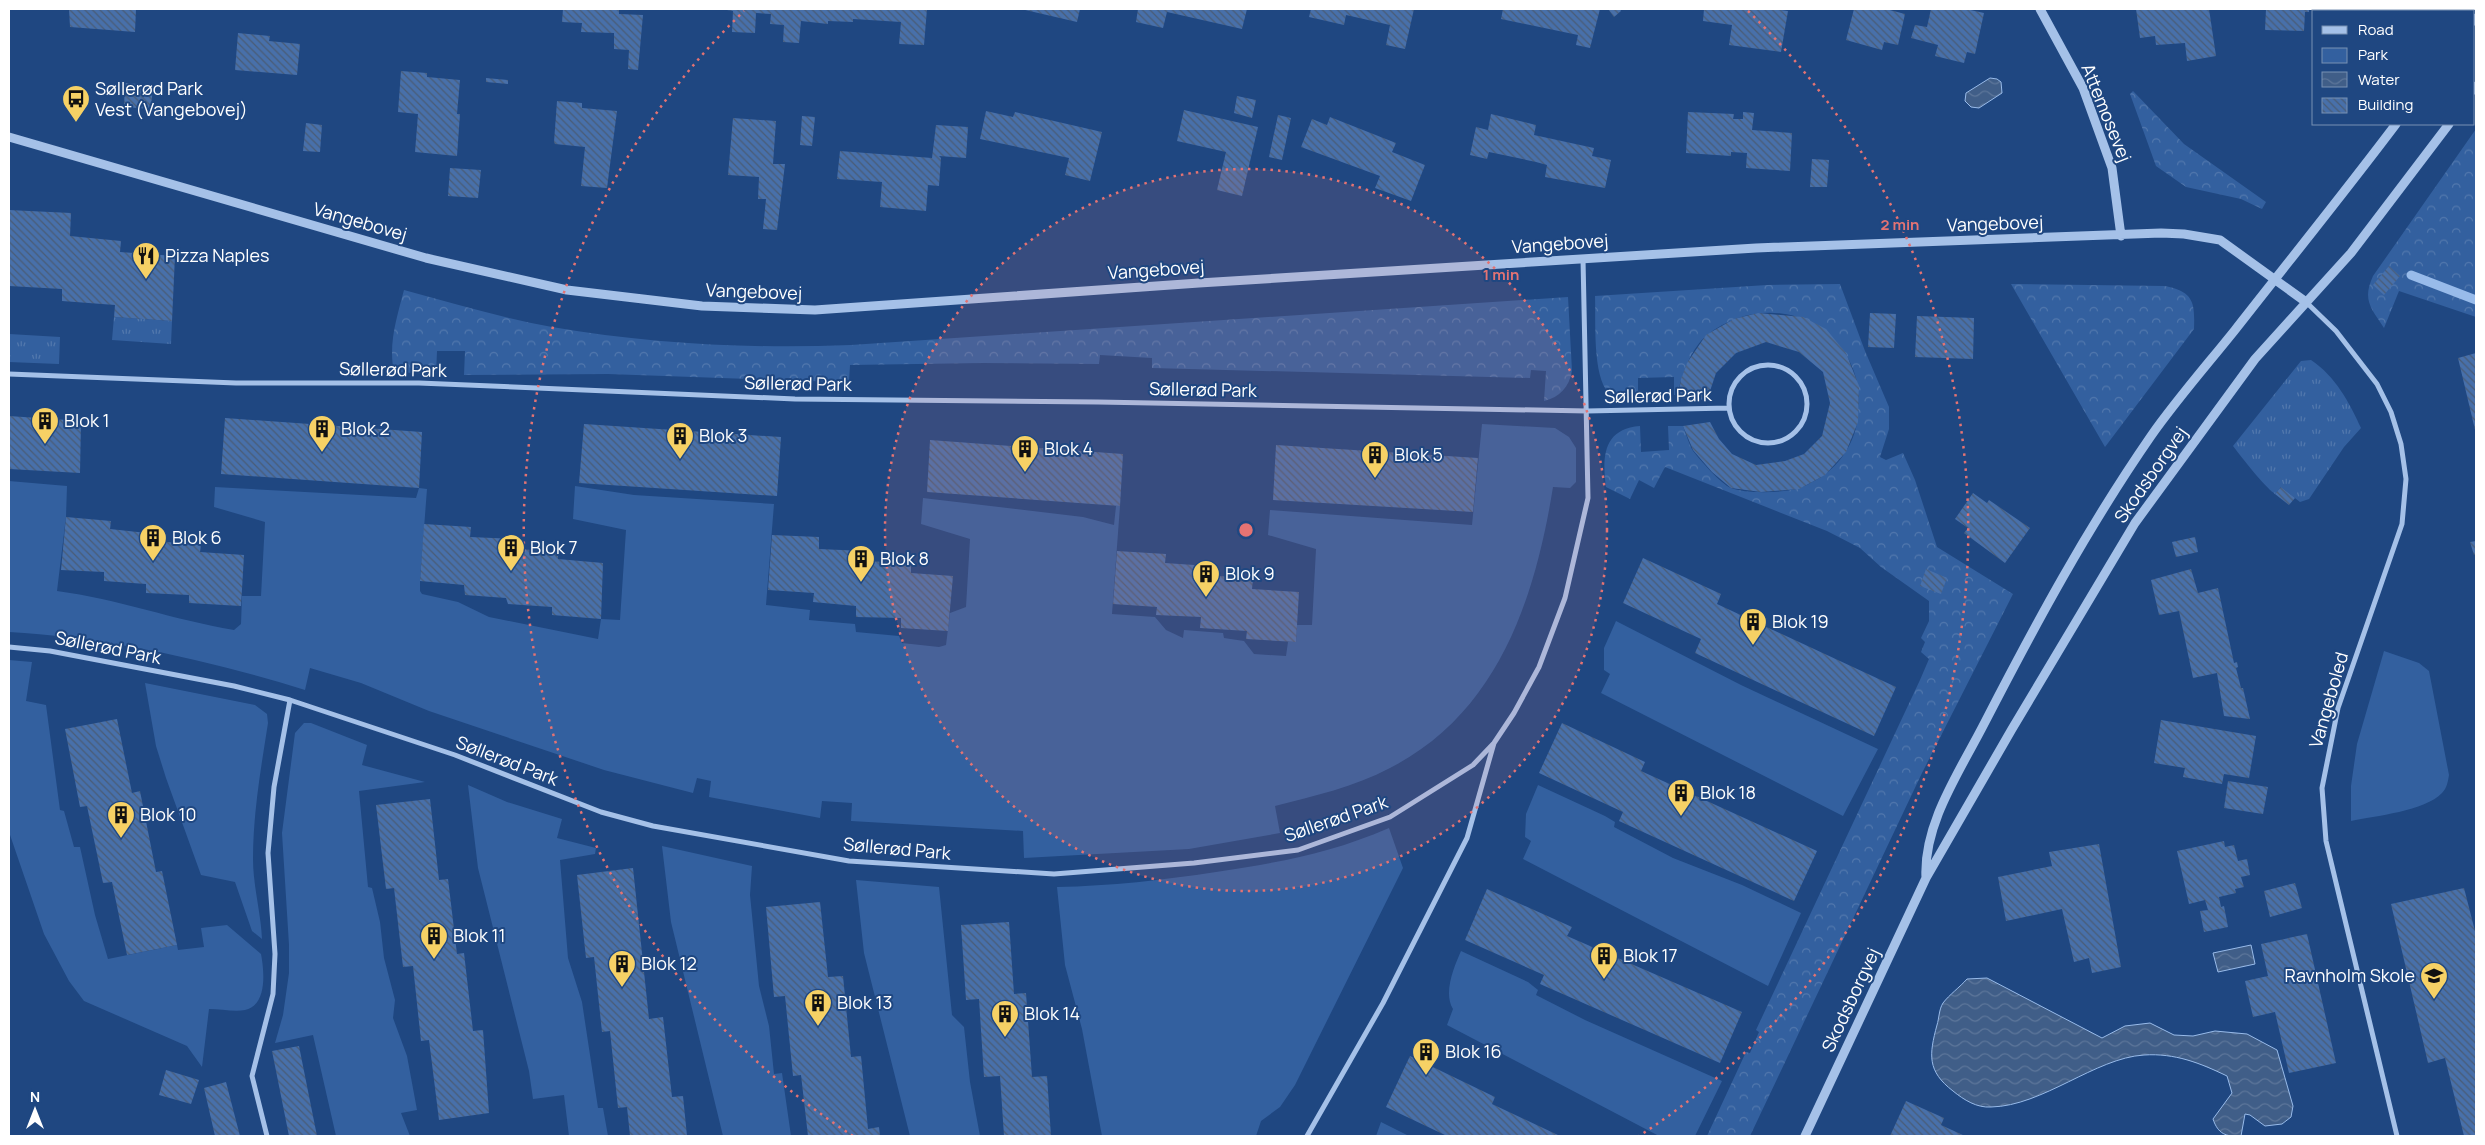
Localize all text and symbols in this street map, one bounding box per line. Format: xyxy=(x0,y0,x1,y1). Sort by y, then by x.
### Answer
legend xyxy=(2312,10,2475,125)
text: Road xyxy=(2358,19,2394,40)
text: Park xyxy=(2358,44,2388,65)
street label: Attemosevej xyxy=(2076,60,2138,165)
text: Water xyxy=(2358,69,2400,90)
place label: Søllerød Park Vest (Vangebovej) xyxy=(95,76,248,121)
bus stop icon: Søllerød Park Vest (Vangebovej) xyxy=(61,84,91,123)
text: Building xyxy=(2358,94,2413,115)
street label: Vangebovej xyxy=(310,196,410,246)
street label: Vangebovej xyxy=(1946,209,2044,237)
text: 2 min xyxy=(1880,214,1920,235)
street label: Vangebovej xyxy=(1511,228,1609,258)
restaurant icon: Pizza Naples xyxy=(131,241,161,280)
place label: Pizza Naples xyxy=(165,243,269,267)
street label: Vangebovej xyxy=(1107,254,1205,284)
text: 1 min xyxy=(1483,264,1519,285)
street label: Vangebovej xyxy=(705,277,803,305)
street label: Søllerød Park xyxy=(339,356,448,382)
street label: Søllerød Park xyxy=(744,370,853,396)
street label: Søllerød Park xyxy=(1149,376,1258,402)
street label: Søllerød Park xyxy=(1604,382,1713,408)
building icon: Blok 1 xyxy=(30,406,60,445)
place label: Blok 1 xyxy=(64,408,109,432)
building icon: Blok 2 xyxy=(307,414,337,453)
place label: Blok 2 xyxy=(341,416,390,440)
building icon: Blok 3 xyxy=(665,421,695,460)
street label: Skodsborgvej xyxy=(2108,421,2192,527)
place label: Blok 3 xyxy=(699,423,747,447)
building icon: Blok 4 xyxy=(1010,434,1040,473)
place label: Blok 4 xyxy=(1044,436,1093,460)
building icon: Blok 5 xyxy=(1360,440,1390,479)
place label: Blok 5 xyxy=(1394,442,1443,466)
centre of rings xyxy=(1237,521,1255,539)
building icon: Blok 6 xyxy=(138,523,168,562)
place label: Blok 6 xyxy=(172,525,222,549)
building icon: Blok 7 xyxy=(496,533,526,572)
place label: Blok 7 xyxy=(530,535,577,559)
building icon: Blok 8 xyxy=(846,544,876,583)
place label: Blok 8 xyxy=(880,546,929,570)
building icon: Blok 9 xyxy=(1191,559,1221,598)
place label: Blok 9 xyxy=(1225,561,1275,585)
building icon: Blok 19 xyxy=(1738,607,1768,646)
place label: Blok 19 xyxy=(1772,609,1829,633)
street label: Søllerød Park xyxy=(53,625,164,669)
street label: Vangeboled xyxy=(2303,649,2353,750)
street label: Søllerød Park xyxy=(453,730,563,791)
building icon: Blok 18 xyxy=(1666,778,1696,817)
place label: Blok 18 xyxy=(1700,780,1756,804)
street label: Søllerød Park xyxy=(1281,789,1392,847)
building icon: Blok 10 xyxy=(106,800,136,839)
place label: Blok 10 xyxy=(140,802,196,826)
street label: Søllerød Park xyxy=(842,831,953,865)
building icon: Blok 11 xyxy=(419,921,449,960)
place label: Blok 11 xyxy=(453,923,505,947)
building icon: Blok 17 xyxy=(1589,941,1619,980)
place label: Blok 17 xyxy=(1623,943,1677,967)
street label: Skodsborgvej xyxy=(1815,944,1885,1056)
building icon: Blok 12 xyxy=(607,949,637,988)
place label: Blok 12 xyxy=(641,951,697,975)
school or university icon: Ravnholm Skole xyxy=(2419,961,2449,1000)
place label: Ravnholm Skole xyxy=(2285,963,2415,987)
building icon: Blok 13 xyxy=(803,988,833,1027)
place label: Blok 13 xyxy=(837,990,892,1014)
building icon: Blok 14 xyxy=(990,999,1020,1038)
place label: Blok 14 xyxy=(1024,1001,1080,1025)
building icon: Blok 16 xyxy=(1411,1037,1441,1076)
place label: Blok 16 xyxy=(1445,1039,1502,1063)
north arrow xyxy=(10,1085,60,1135)
text: N xyxy=(30,1087,40,1106)

